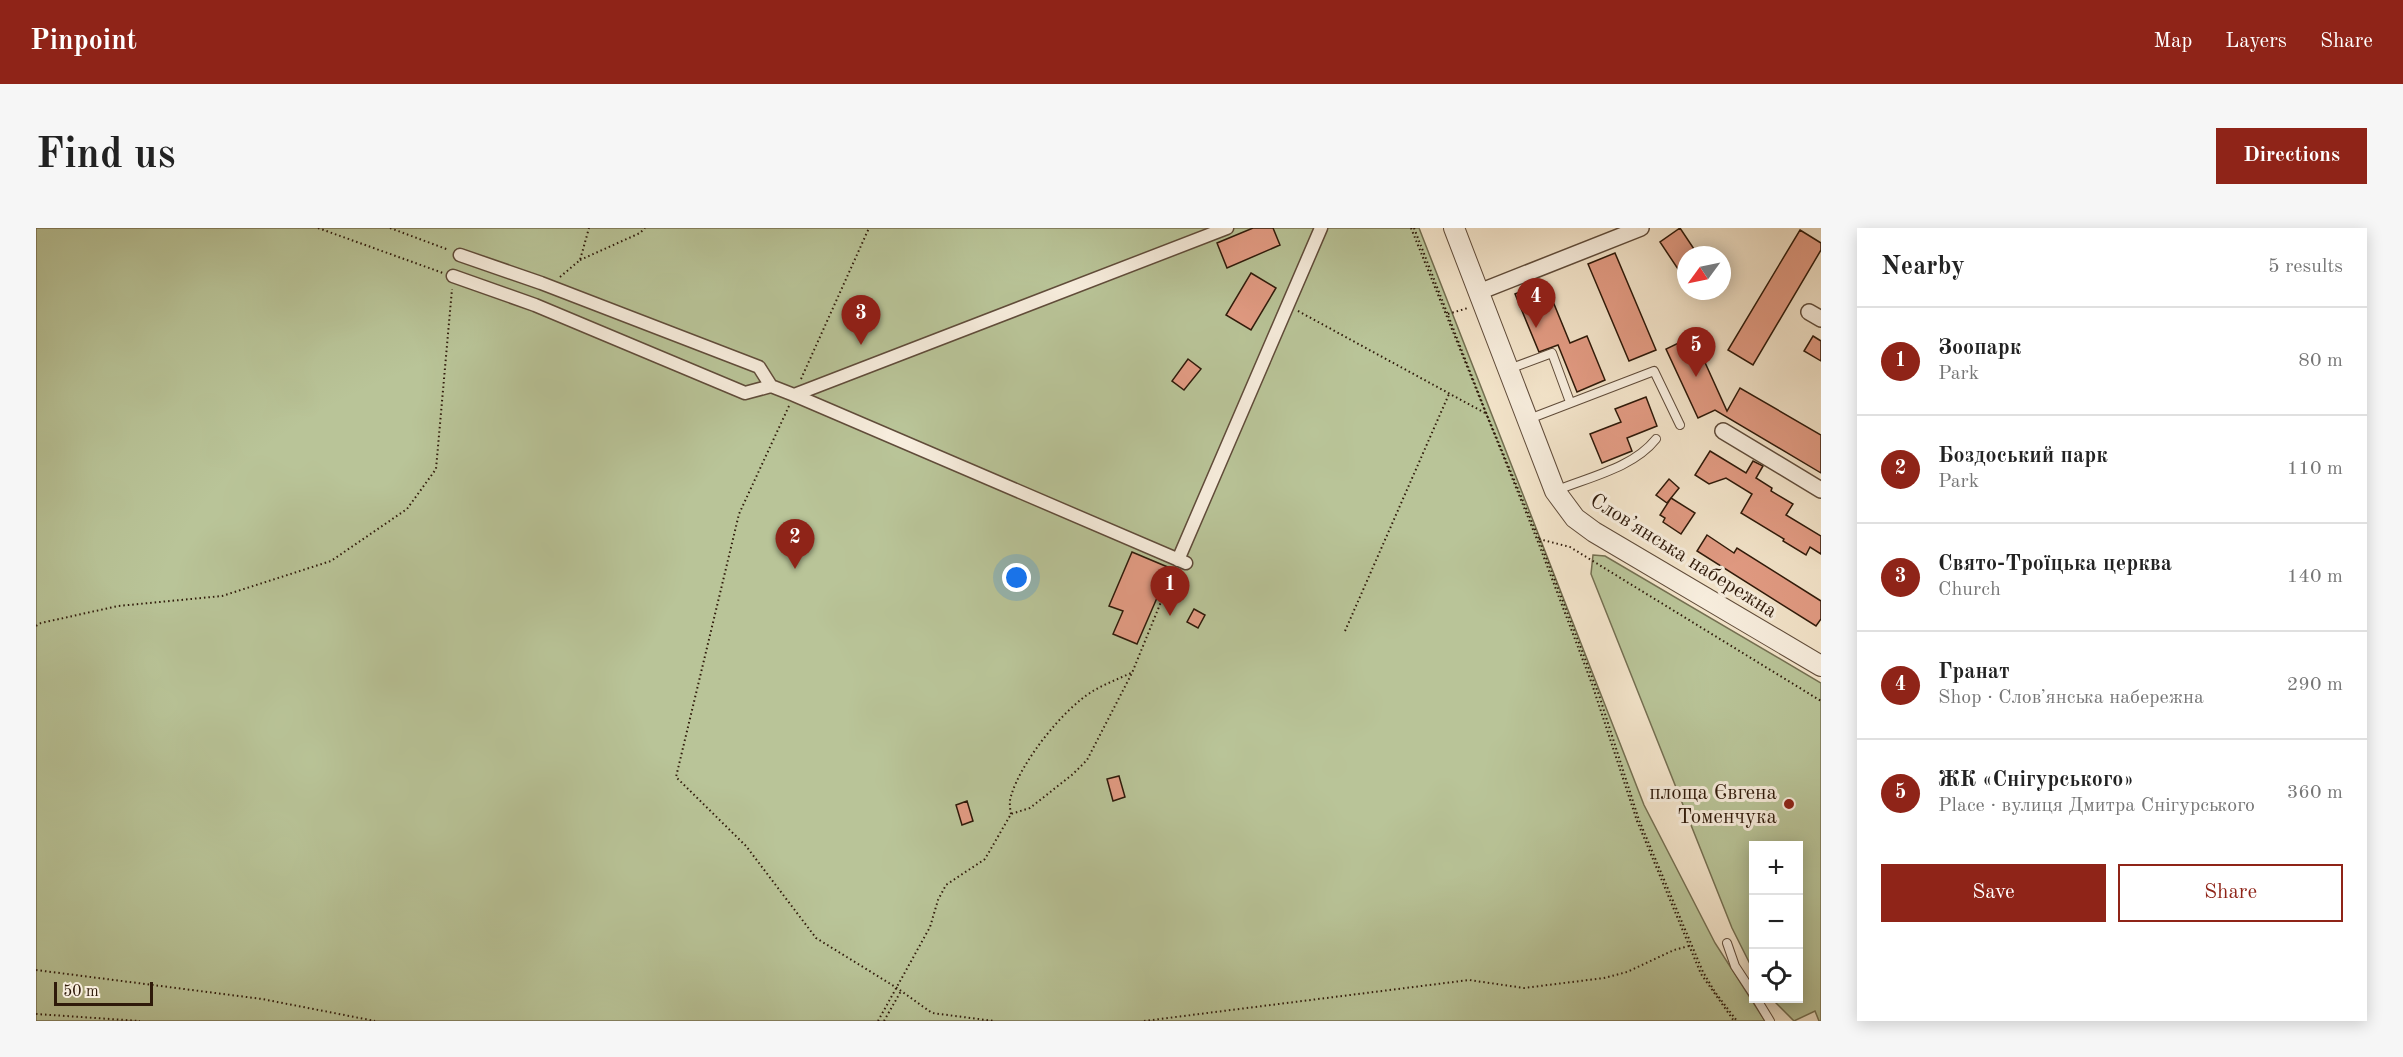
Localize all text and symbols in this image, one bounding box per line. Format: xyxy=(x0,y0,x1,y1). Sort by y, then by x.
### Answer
text: Pinpoint xyxy=(30,28,137,56)
text: Map xyxy=(2153,31,2192,52)
text: Layers xyxy=(2225,31,2287,52)
text: Share xyxy=(2320,31,2373,52)
button: Directions xyxy=(2216,128,2367,184)
text: Find us xyxy=(36,135,175,177)
north arrow xyxy=(1677,246,1731,300)
text: Nearby xyxy=(1881,254,1965,280)
text: 5 results xyxy=(2268,257,2343,277)
pin: 4 xyxy=(1516,279,1556,328)
pin: 3 xyxy=(842,296,880,345)
pin: 5 xyxy=(1676,328,1716,377)
text: Зоопарк xyxy=(1938,337,2021,359)
text: 1 xyxy=(1895,351,1906,371)
text: 80 m xyxy=(2298,351,2343,371)
text: Park xyxy=(1938,364,1979,384)
text: Боздоський парк xyxy=(1938,445,2108,467)
text: 2 xyxy=(1895,459,1906,479)
text: 110 m xyxy=(2287,459,2343,479)
text: Park xyxy=(1938,472,1979,492)
street label: Словʼянська набережна xyxy=(1586,490,1780,622)
pin: 2 xyxy=(776,520,814,569)
text: Свято-Троїцька церква xyxy=(1938,553,2172,575)
your location xyxy=(1002,563,1031,592)
pin: 1 xyxy=(1150,566,1190,616)
text: 3 xyxy=(1895,567,1906,587)
text: 140 m xyxy=(2287,567,2343,587)
text: Church xyxy=(1938,580,2001,600)
text: Гранат xyxy=(1938,661,2010,683)
text: 4 xyxy=(1895,675,1906,695)
text: 290 m xyxy=(2287,675,2343,695)
text: Shop · Словʼянська набережна xyxy=(1938,688,2204,708)
text: ЖК «Снігурського» xyxy=(1938,769,2134,791)
place label: площа Євгена Томенчука xyxy=(1649,783,1777,828)
text: 5 xyxy=(1895,783,1906,803)
text: 360 m xyxy=(2287,783,2343,803)
text: Place · вулиця Дмитра Снігурського xyxy=(1938,796,2255,816)
marker: площа Євгена Томенчука xyxy=(1782,797,1796,811)
map controls xyxy=(1749,841,1803,1003)
button: + xyxy=(1749,841,1803,895)
button: Save xyxy=(1881,864,2106,922)
button: Share xyxy=(2118,864,2343,922)
button: − xyxy=(1749,895,1803,949)
button: locate xyxy=(1749,949,1803,1003)
scale bar xyxy=(54,979,153,1006)
text: 50 m xyxy=(63,984,99,1000)

